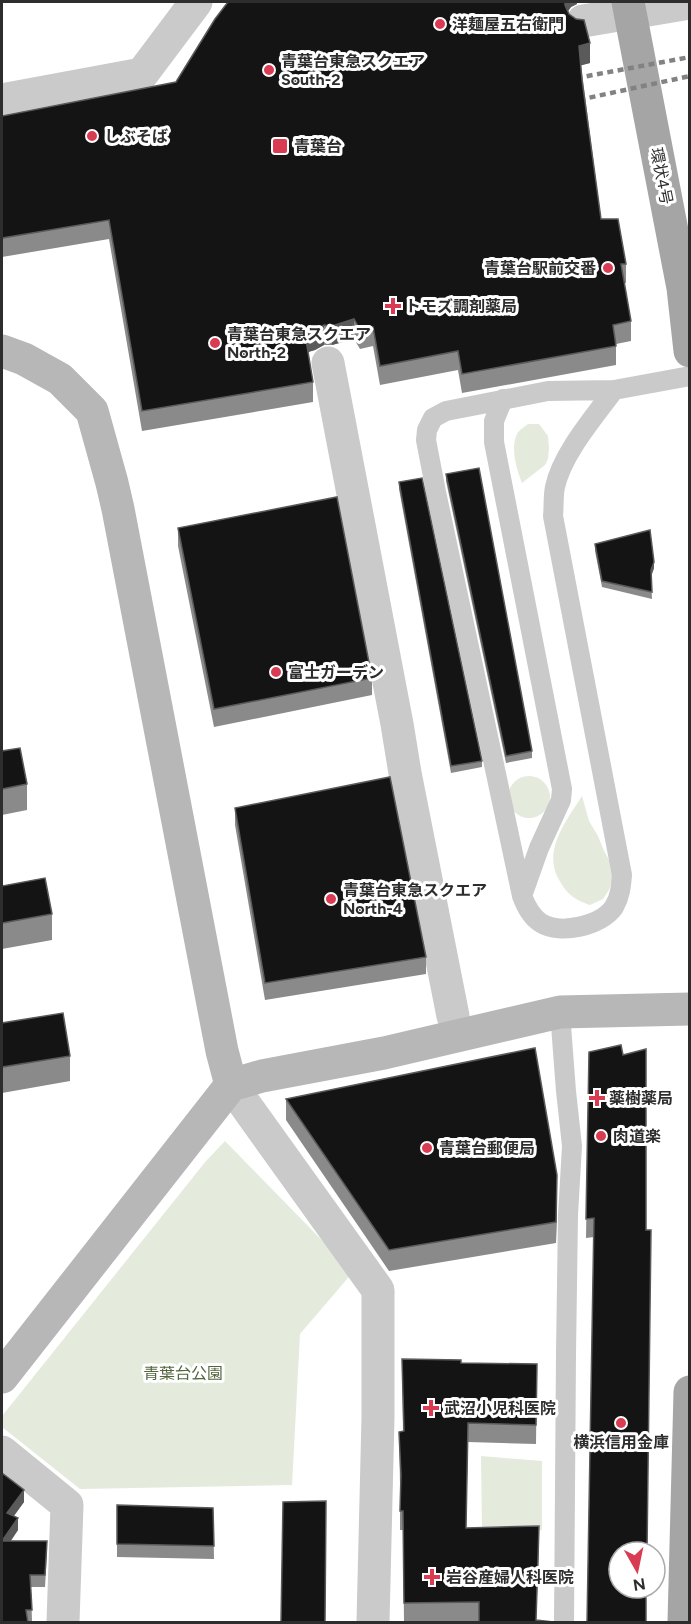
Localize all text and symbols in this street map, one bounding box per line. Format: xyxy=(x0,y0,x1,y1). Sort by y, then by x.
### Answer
place label: 洋麺屋五右衛門 xyxy=(452,15,564,34)
marker: 洋麺屋五右衛門 xyxy=(433,17,447,31)
place label: 青葉台東急スクエア South-2 xyxy=(281,52,425,89)
marker: 青葉台東急スクエア South-2 xyxy=(262,63,276,77)
place label: しぶそば xyxy=(104,127,168,146)
marker: しぶそば xyxy=(85,129,99,143)
marker: 青葉台 xyxy=(271,137,289,155)
place label: 青葉台 xyxy=(294,137,342,156)
street label: 環状4号 xyxy=(647,146,676,206)
place label: 青葉台駅前交番 xyxy=(484,259,596,278)
marker: 青葉台駅前交番 xyxy=(601,261,615,275)
place label: トモズ調剤薬局 xyxy=(405,297,517,316)
marker: トモズ調剤薬局 xyxy=(386,299,400,313)
place label: 青葉台東急スクエア North-2 xyxy=(227,325,371,362)
marker: 青葉台東急スクエア North-2 xyxy=(208,336,222,350)
place label: 富士ガーデン xyxy=(288,663,384,682)
marker: 富士ガーデン xyxy=(269,665,283,679)
place label: 青葉台東急スクエア North-4 xyxy=(343,881,487,918)
marker: 青葉台東急スクエア North-4 xyxy=(324,892,338,906)
place label: 薬樹薬局 xyxy=(609,1089,673,1108)
marker: 薬樹薬局 xyxy=(590,1091,604,1105)
place label: 肉道楽 xyxy=(613,1127,661,1146)
marker: 肉道楽 xyxy=(594,1129,608,1143)
place label: 青葉台郵便局 xyxy=(439,1139,535,1158)
marker: 青葉台郵便局 xyxy=(420,1141,434,1155)
park label: 青葉台公園 xyxy=(143,1364,223,1383)
marker: 武沼小児科医院 xyxy=(422,1399,440,1417)
place label: 武沼小児科医院 xyxy=(444,1399,556,1418)
marker: 横浜信用金庫 xyxy=(614,1416,628,1430)
place label: 横浜信用金庫 xyxy=(573,1433,669,1452)
north arrow xyxy=(607,1540,667,1600)
marker: 岩谷産婦人科医院 xyxy=(423,1568,441,1586)
place label: 岩谷産婦人科医院 xyxy=(446,1568,574,1587)
text: N xyxy=(632,1574,647,1595)

